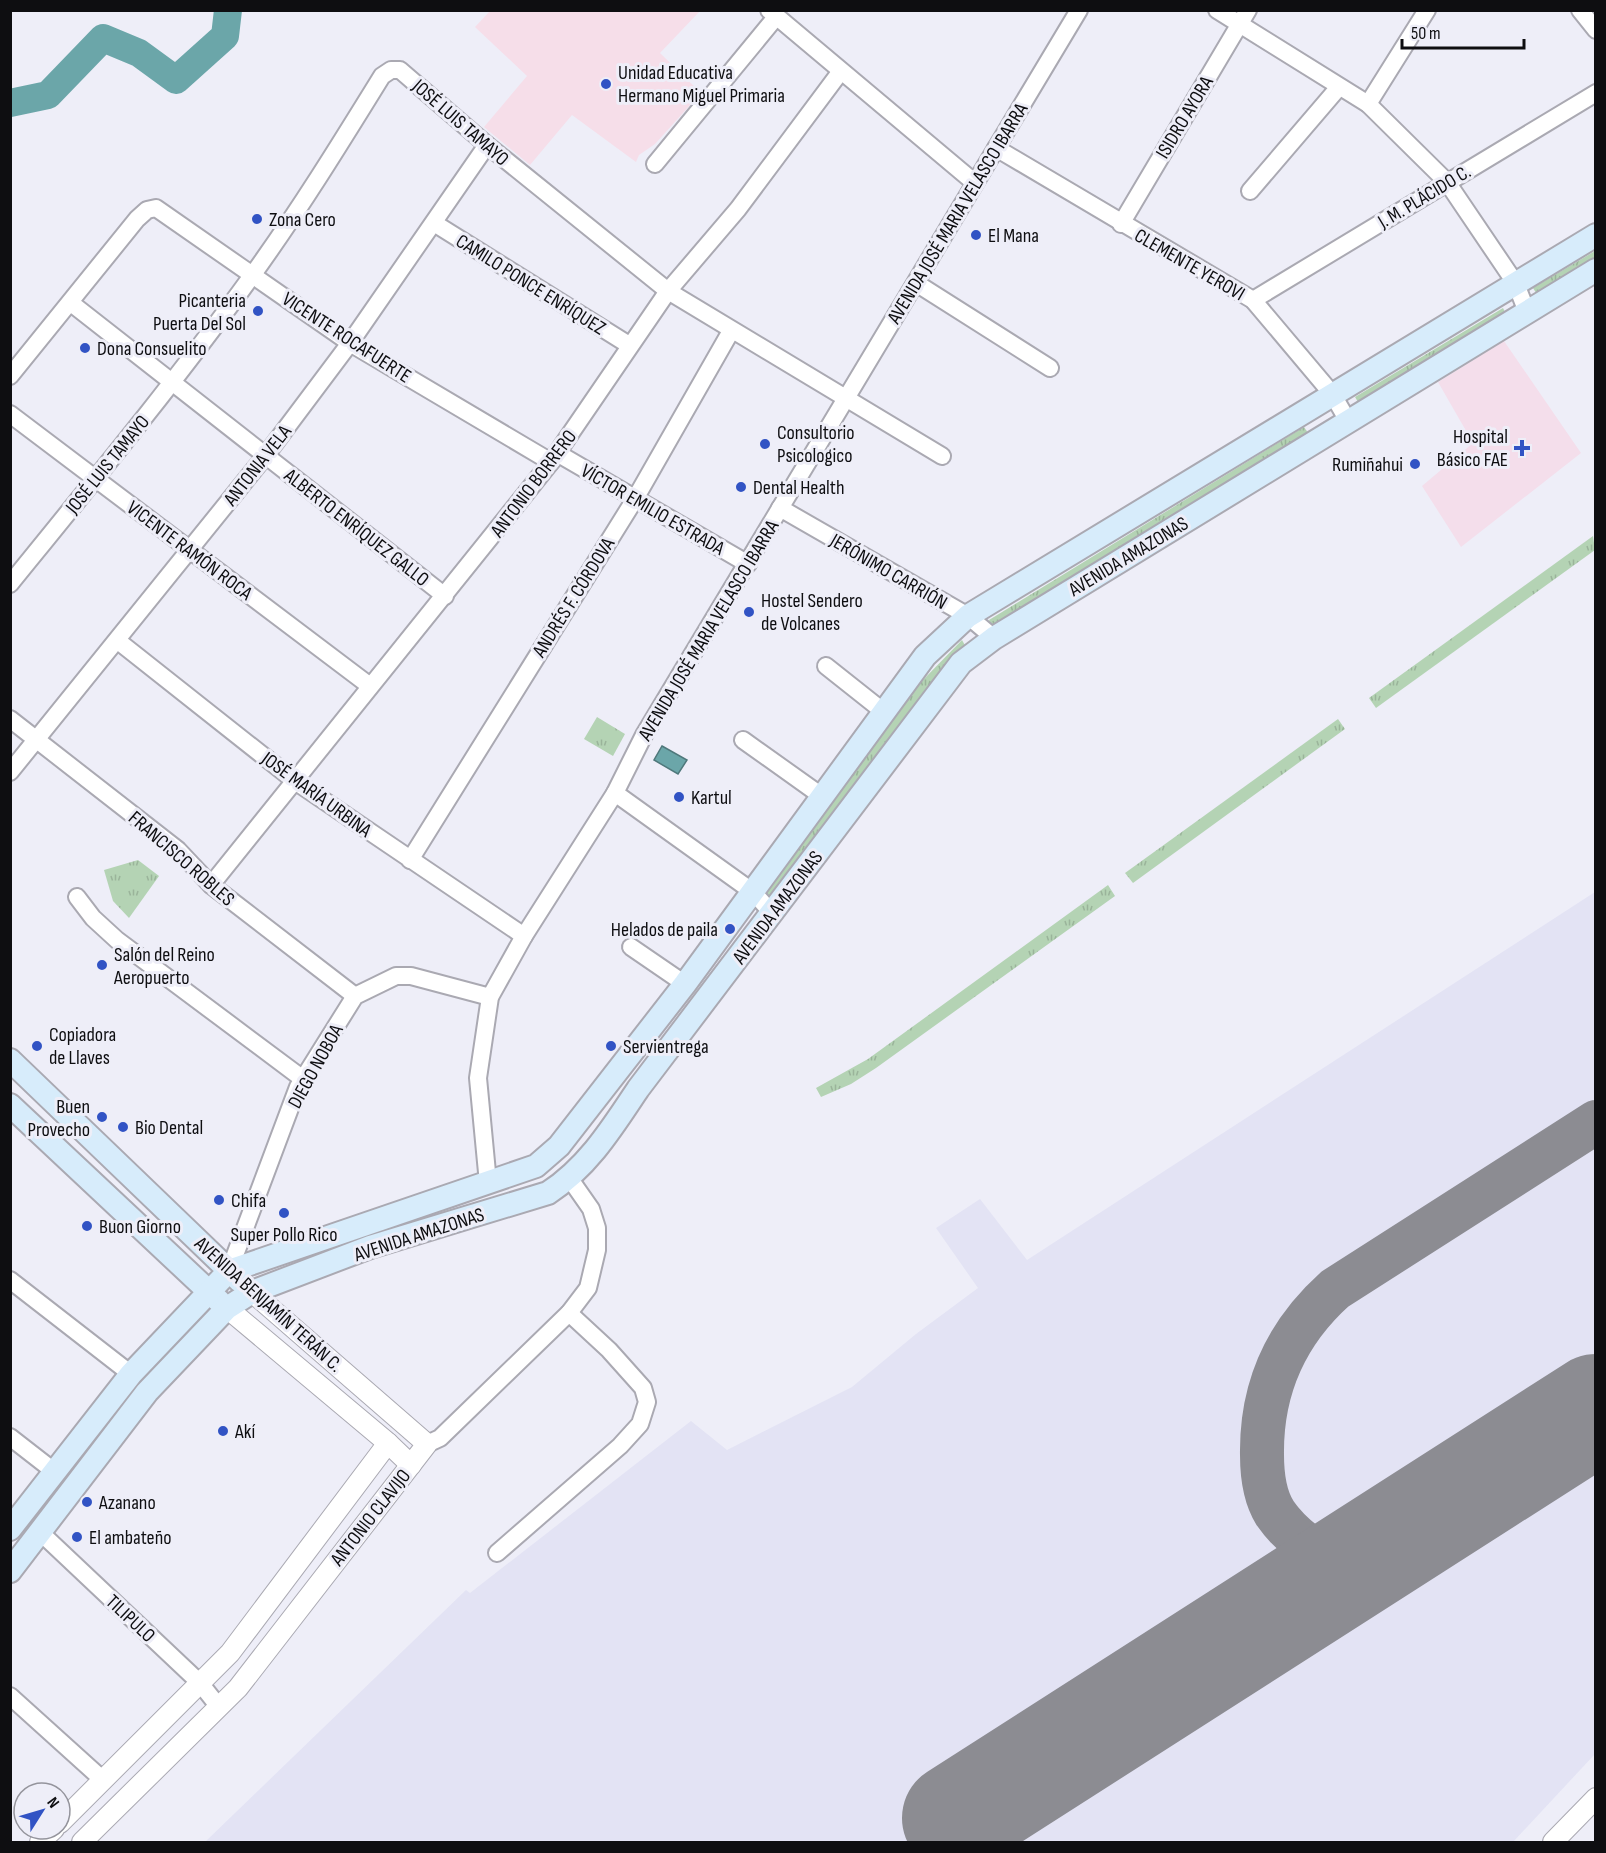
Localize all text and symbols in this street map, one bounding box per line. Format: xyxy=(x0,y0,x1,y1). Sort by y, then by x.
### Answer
scale bar xyxy=(1402,12,1524,50)
text: 50 m xyxy=(1411,23,1441,44)
place label: Unidad Educativa Hermano Miguel Primaria xyxy=(618,61,785,108)
street label: ISIDRO AYORA xyxy=(1151,72,1219,163)
street label: JOSÉ LUIS TAMAYO xyxy=(406,74,513,171)
marker: Unidad Educativa Hermano Miguel Primaria xyxy=(599,77,613,91)
street label: AVENIDA JOSÉ MARIA VELASCO IBARRA xyxy=(882,99,1034,329)
street label: J. M. PLÁCIDO C. xyxy=(1373,160,1475,234)
place label: Zona Cero xyxy=(269,208,336,232)
marker: Zona Cero xyxy=(250,212,264,226)
place label: El Mana xyxy=(988,224,1039,248)
street label: CLEMENTE YEROVI xyxy=(1130,224,1249,306)
marker: El Mana xyxy=(969,228,983,242)
street label: CAMILO PONCE ENRÍQUEZ xyxy=(451,229,610,341)
street label: VICENTE ROCAFUERTE xyxy=(277,287,416,389)
place label: Picanteria Puerta Del Sol xyxy=(153,289,246,336)
marker: Picanteria Puerta Del Sol xyxy=(251,304,265,318)
place label: Dona Consuelito xyxy=(97,337,207,361)
marker: Dona Consuelito xyxy=(78,341,92,355)
street label: JOSÉ LUIS TAMAYO xyxy=(60,410,155,520)
street label: ANTONIA VELA xyxy=(218,420,297,512)
place label: Consultorio Psicologico xyxy=(777,421,855,468)
street label: ANTONIO BORRERO xyxy=(485,425,582,543)
place label: Hospital Básico FAE xyxy=(1437,425,1508,472)
marker: Consultorio Psicologico xyxy=(758,437,772,451)
marker: Hospital Básico FAE xyxy=(1513,439,1531,457)
place label: Rumiñahui xyxy=(1332,453,1403,477)
marker: Rumiñahui xyxy=(1408,457,1422,471)
street label: VÍCTOR EMILIO ESTRADA xyxy=(576,459,729,561)
street label: ALBERTO ENRÍQUEZ GALLO xyxy=(278,463,434,592)
place label: Dental Health xyxy=(753,476,844,500)
marker: Dental Health xyxy=(734,480,748,494)
street label: VICENTE RAMÓN ROCA xyxy=(122,496,257,606)
street label: AVENIDA AMAZONAS xyxy=(1064,512,1193,602)
street label: AVENIDA JOSÉ MARIA VELASCO IBARRA xyxy=(633,516,785,746)
street label: JERÓNIMO CARRIÓN xyxy=(825,528,951,615)
street label: ANDRÉS F. CÓRDOVA xyxy=(527,533,620,662)
place label: Hostel Sendero de Volcanes xyxy=(761,589,863,636)
marker: Hostel Sendero de Volcanes xyxy=(742,605,756,619)
street label: JOSÉ MARÍA URBINA xyxy=(256,746,376,843)
place label: Kartul xyxy=(691,786,732,810)
marker: Kartul xyxy=(672,790,686,804)
street label: FRANCISCO ROBLES xyxy=(123,806,239,911)
street label: AVENIDA AMAZONAS xyxy=(727,846,828,970)
place label: Helados de paila xyxy=(611,918,718,942)
marker: Helados de paila xyxy=(723,922,737,936)
place label: Salón del Reino Aeropuerto xyxy=(113,943,215,990)
marker: Salón del Reino Aeropuerto xyxy=(95,958,109,972)
street label: DIEGO NOBOA xyxy=(283,1020,349,1113)
place label: Copiadora de Llaves xyxy=(49,1023,116,1070)
place label: Servientrega xyxy=(623,1035,709,1059)
marker: Copiadora de Llaves xyxy=(30,1039,44,1053)
marker: Servientrega xyxy=(604,1039,618,1053)
place label: Buen Provecho xyxy=(28,1095,90,1142)
marker: Buen Provecho xyxy=(95,1110,109,1124)
place label: Bio Dental xyxy=(135,1116,203,1140)
marker: Bio Dental xyxy=(116,1120,130,1134)
place label: Chifa xyxy=(231,1189,266,1213)
marker: Chifa xyxy=(212,1193,226,1207)
street label: AVENIDA AMAZONAS xyxy=(350,1203,487,1268)
marker: Super Pollo Rico xyxy=(277,1206,291,1220)
place label: Buon Giorno xyxy=(99,1215,181,1239)
marker: Buon Giorno xyxy=(80,1219,94,1233)
place label: Super Pollo Rico xyxy=(231,1223,338,1247)
street label: AVENIDA BENJAMÍN TERÁN C. xyxy=(189,1231,347,1378)
place label: Akí xyxy=(234,1420,255,1444)
marker: Akí xyxy=(216,1424,230,1438)
street label: ANTONIO CLAVIJO xyxy=(325,1465,416,1571)
place label: Azanano xyxy=(98,1491,156,1515)
marker: Azanano xyxy=(80,1495,94,1509)
place label: El ambateño xyxy=(89,1526,172,1550)
marker: El ambateño xyxy=(70,1530,84,1544)
street label: TILIPULO xyxy=(101,1590,160,1648)
north arrow xyxy=(12,1781,72,1841)
text: N xyxy=(43,1794,63,1812)

